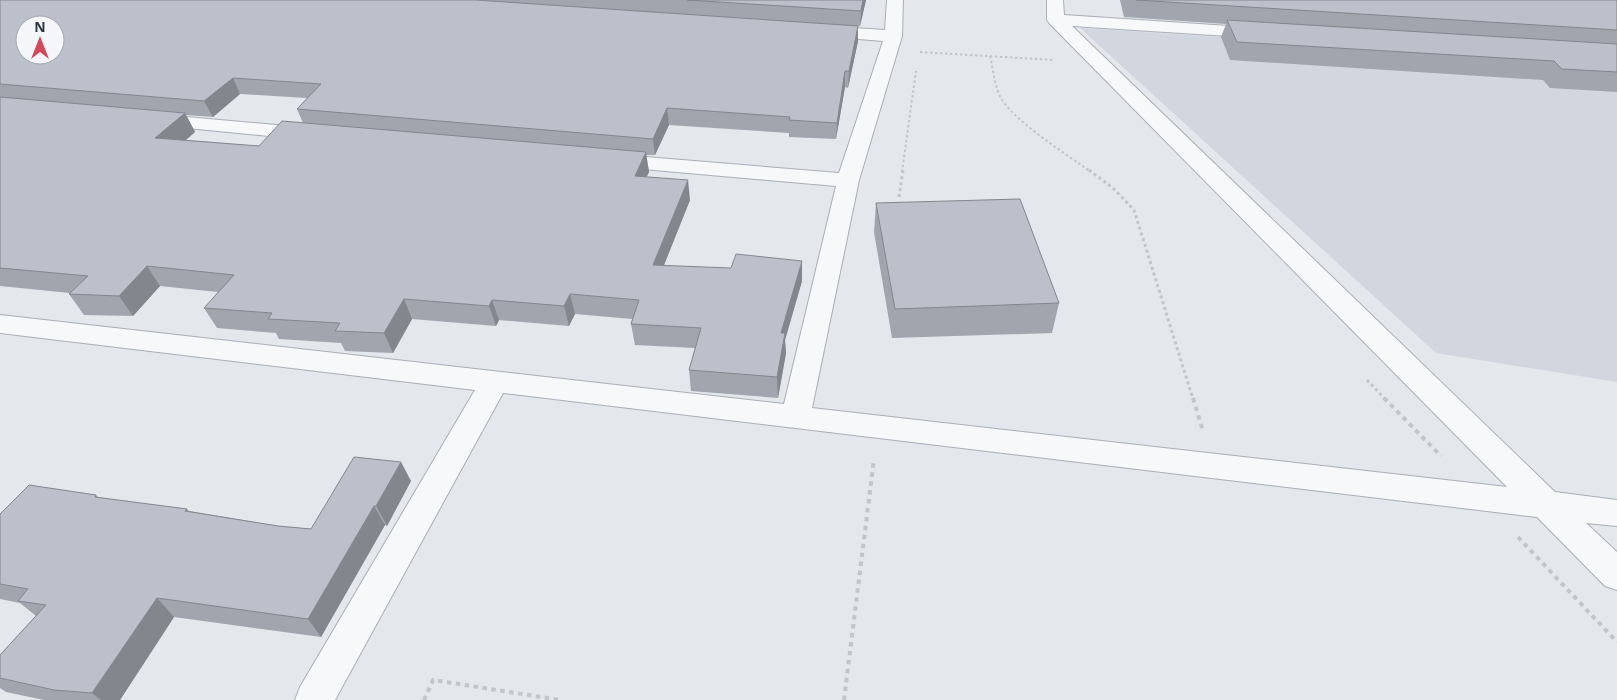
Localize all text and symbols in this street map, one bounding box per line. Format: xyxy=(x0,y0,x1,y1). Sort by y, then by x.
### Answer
north arrow xyxy=(15,15,65,65)
text: N xyxy=(34,17,46,36)

